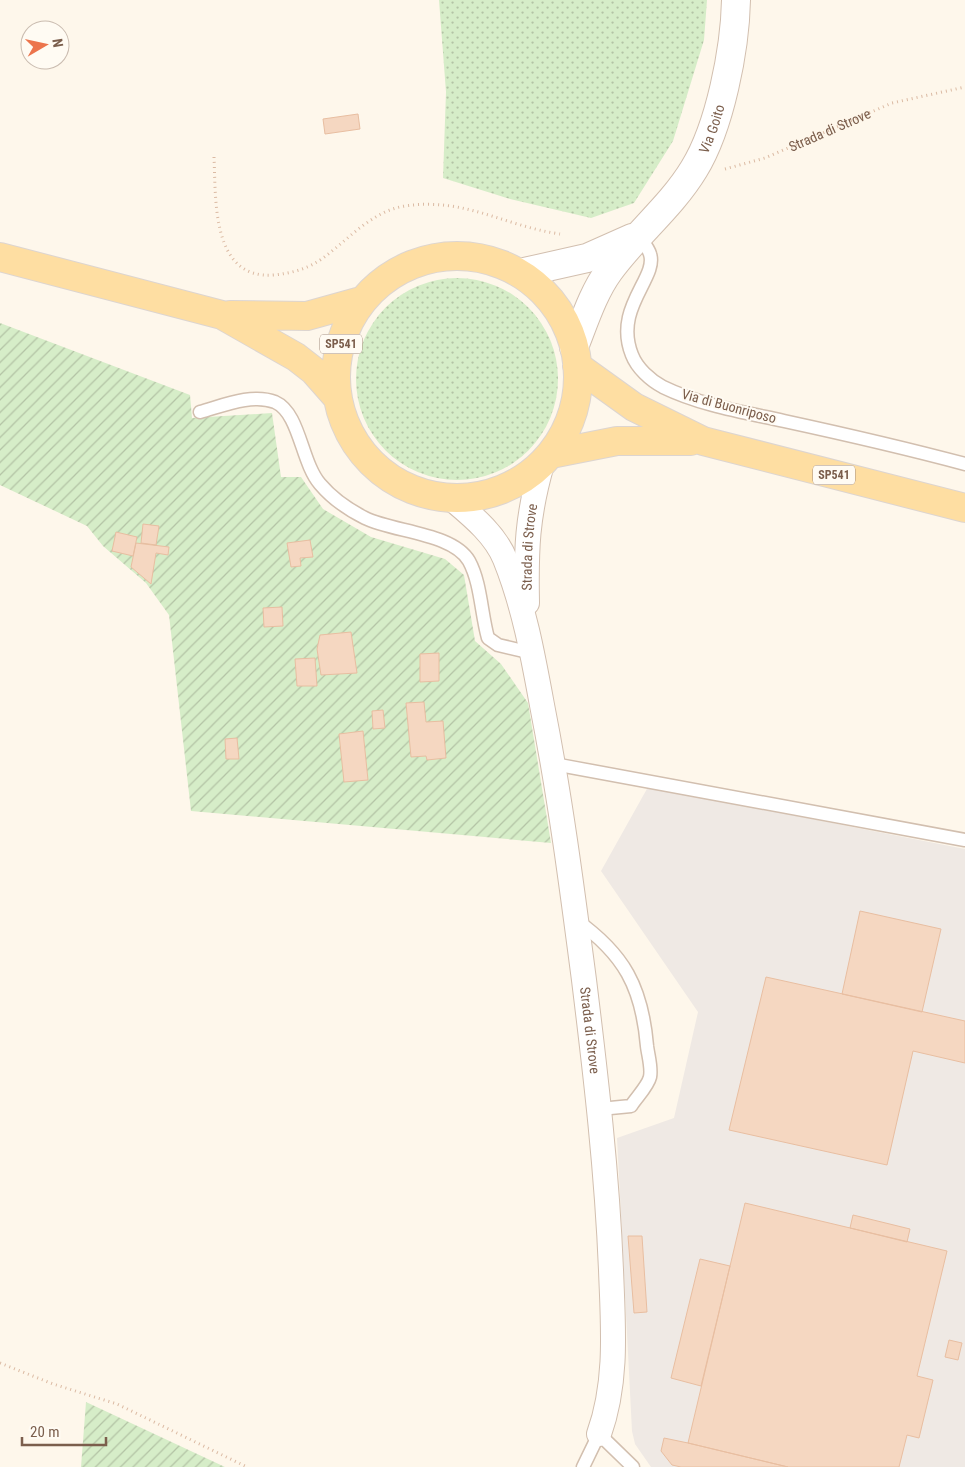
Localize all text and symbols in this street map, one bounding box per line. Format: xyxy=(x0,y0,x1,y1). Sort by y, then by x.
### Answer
north arrow xyxy=(20,20,70,70)
text: N xyxy=(49,37,66,48)
street label: Via Goito xyxy=(696,103,728,156)
street label: Strada di Strove xyxy=(786,105,873,155)
road number: SP541 xyxy=(320,334,362,354)
street label: Via di Buonriposo xyxy=(680,386,778,426)
road number: SP541 xyxy=(813,466,855,484)
street label: Strada di Strove xyxy=(519,502,541,591)
street label: Strada di Strove xyxy=(577,986,603,1075)
scale bar xyxy=(22,1414,106,1446)
text: 20 m xyxy=(30,1423,60,1441)

